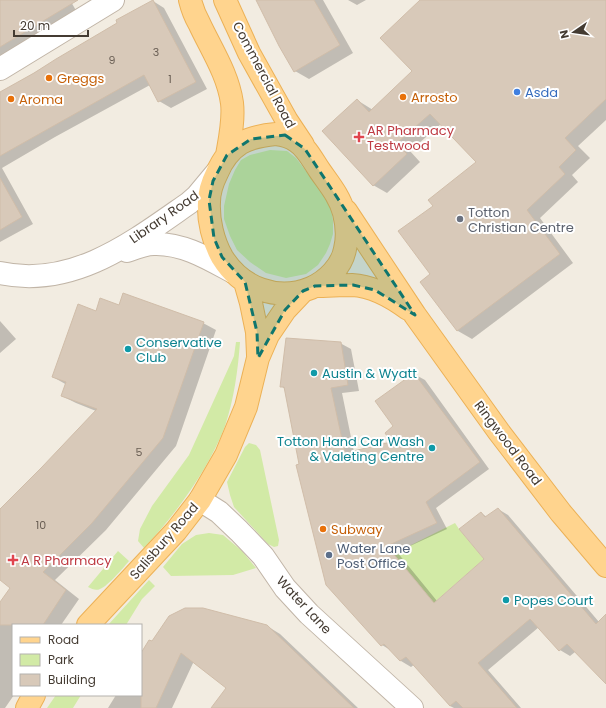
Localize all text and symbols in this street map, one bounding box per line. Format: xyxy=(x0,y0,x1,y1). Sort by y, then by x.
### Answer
scale bar xyxy=(14,12,88,38)
north arrow xyxy=(554,12,594,52)
text: 20 m xyxy=(20,17,50,34)
street label: Commercial Road xyxy=(228,18,300,132)
text: N xyxy=(556,28,573,40)
house number: 3 xyxy=(153,44,159,60)
house number: 9 xyxy=(109,52,116,68)
place label: Greggs xyxy=(57,69,105,88)
house number: 1 xyxy=(168,71,172,87)
marker: Greggs xyxy=(44,73,54,83)
place label: Asda xyxy=(525,83,558,102)
marker: Asda xyxy=(512,87,522,97)
place label: Arrosto xyxy=(411,88,458,107)
place label: Aroma xyxy=(19,90,63,109)
marker: Arrosto xyxy=(398,92,408,102)
marker: Aroma xyxy=(6,94,16,104)
place label: AR Pharmacy Testwood xyxy=(367,121,455,155)
marker: AR Pharmacy Testwood xyxy=(354,132,364,142)
street label: Library Road xyxy=(126,186,202,248)
place label: Totton Christian Centre xyxy=(468,203,574,237)
marker: Totton Christian Centre xyxy=(455,214,465,224)
place label: Conservative Club xyxy=(136,333,222,367)
marker: Conservative Club xyxy=(123,344,133,354)
place label: Austin & Wyatt xyxy=(322,364,417,383)
marker: Austin & Wyatt xyxy=(309,368,319,378)
street label: Ringwood Road xyxy=(470,397,546,489)
place label: Totton Hand Car Wash & Valeting Centre xyxy=(277,432,424,466)
marker: Totton Hand Car Wash & Valeting Centre xyxy=(427,443,437,453)
house number: 5 xyxy=(136,444,143,460)
street label: Salisbury Road xyxy=(125,498,203,584)
house number: 10 xyxy=(36,517,46,533)
place label: Subway xyxy=(331,520,383,539)
marker: Subway xyxy=(318,524,328,534)
place label: Water Lane Post Office xyxy=(337,539,410,573)
marker: Water Lane Post Office xyxy=(324,550,334,560)
place label: A R Pharmacy xyxy=(21,551,112,570)
marker: A R Pharmacy xyxy=(8,555,18,565)
street label: Water Lane xyxy=(272,572,336,638)
place label: Popes Court xyxy=(514,591,593,610)
marker: Popes Court xyxy=(501,595,511,605)
legend xyxy=(12,624,142,696)
text: Road xyxy=(48,631,79,648)
text: Park xyxy=(48,651,75,668)
text: Building xyxy=(48,671,96,688)

